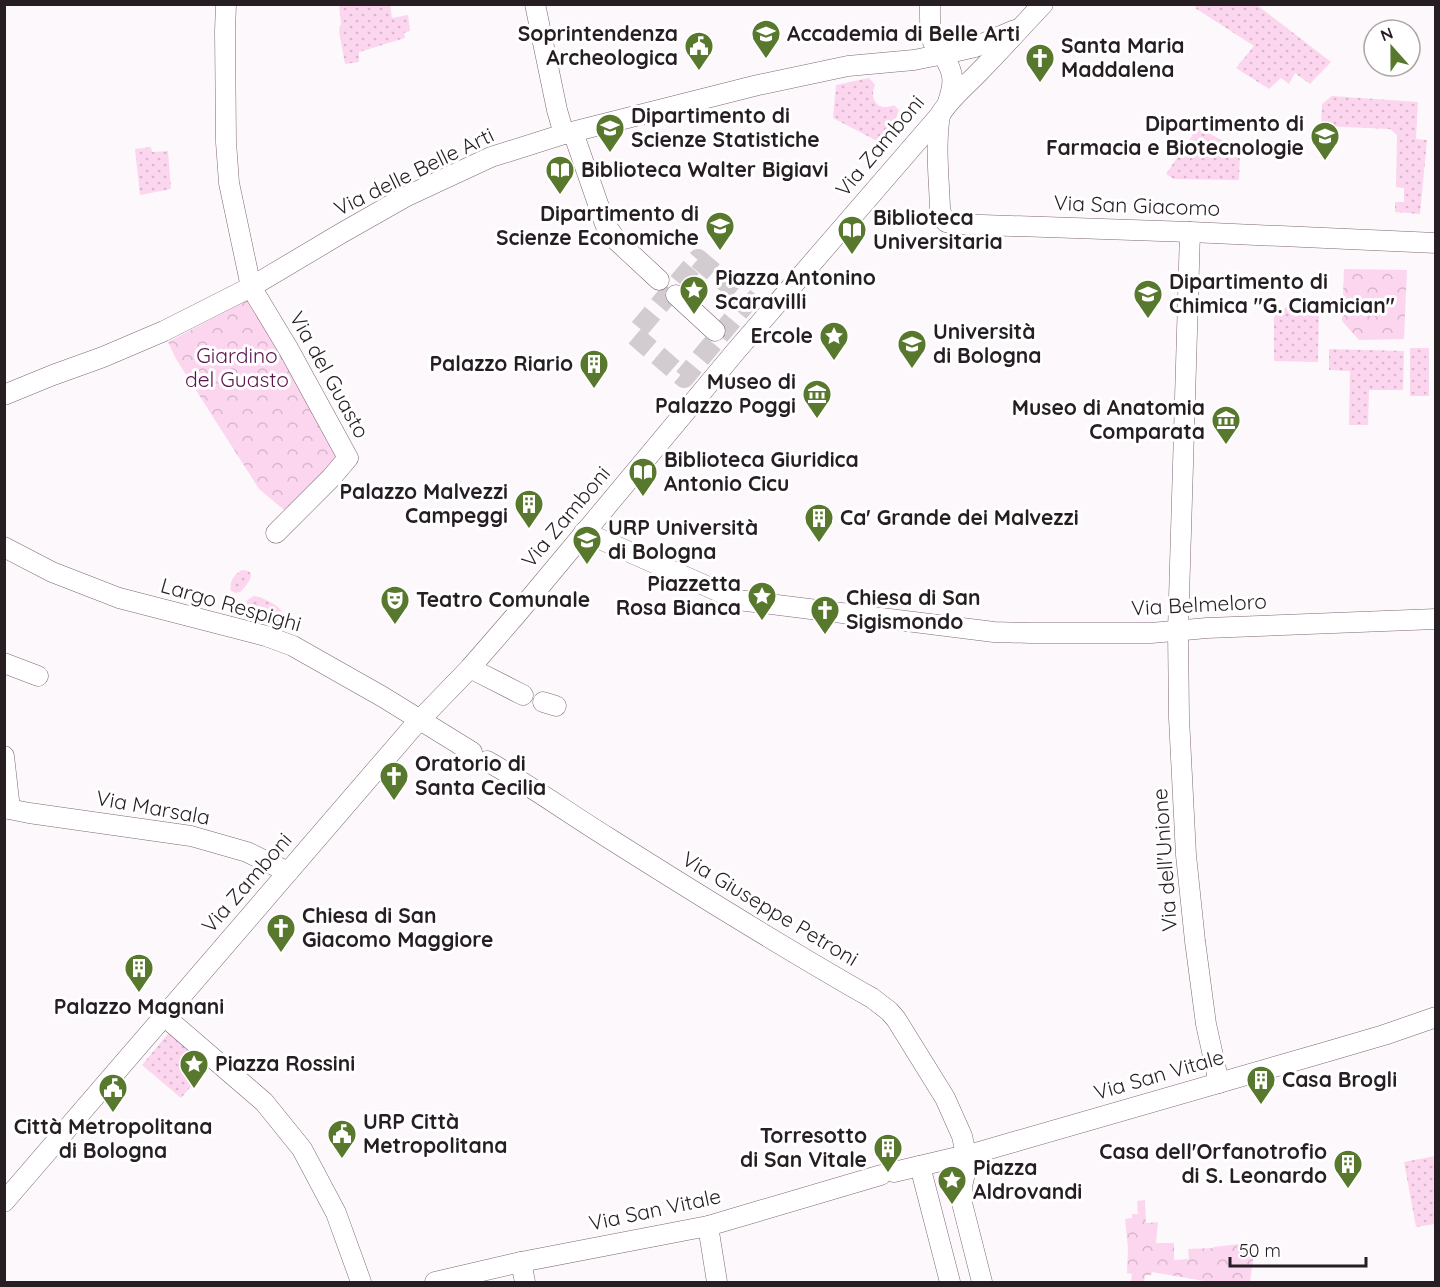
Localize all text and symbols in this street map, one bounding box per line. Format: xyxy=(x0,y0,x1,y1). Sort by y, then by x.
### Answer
school or university icon: Accademia di Belle Arti xyxy=(750,18,782,60)
north arrow xyxy=(1362,18,1422,78)
place label: Soprintendenza Archeologica xyxy=(518,20,678,70)
place label: Accademia di Belle Arti xyxy=(787,20,1020,46)
text: N xyxy=(1378,23,1396,45)
public building icon: Soprintendenza Archeologica xyxy=(683,30,715,72)
place label: Santa Maria Maddalena xyxy=(1061,32,1185,82)
church icon: Santa Maria Maddalena xyxy=(1024,42,1056,84)
street label: Via Zamboni xyxy=(829,89,929,201)
place label: Dipartimento di Scienze Statistiche xyxy=(631,102,820,152)
place label: Dipartimento di Farmacia e Biotecnologie xyxy=(1046,110,1304,160)
school or university icon: Dipartimento di Scienze Statistiche xyxy=(594,112,626,154)
school or university icon: Dipartimento di Farmacia e Biotecnologie xyxy=(1309,120,1341,162)
street label: Via delle Belle Arti xyxy=(329,121,498,221)
library icon: Biblioteca Walter Bigiavi xyxy=(544,154,576,196)
place label: Biblioteca Walter Bigiavi xyxy=(581,156,829,182)
street label: Via San Giacomo xyxy=(1053,189,1221,221)
place label: Dipartimento di Scienze Economiche xyxy=(496,200,699,250)
place label: Biblioteca Universitaria xyxy=(873,204,1003,254)
school or university icon: Dipartimento di Scienze Economiche xyxy=(704,210,736,252)
library icon: Biblioteca Universitaria xyxy=(836,214,868,256)
place label: Piazza Antonino Scaravilli xyxy=(715,264,876,314)
place label: Dipartimento di Chimica "G. Ciamician" xyxy=(1169,268,1395,318)
place icon: Piazza Antonino Scaravilli xyxy=(678,274,710,316)
school or university icon: Dipartimento di Chimica "G. Ciamician" xyxy=(1132,278,1164,320)
street label: Via del Guasto xyxy=(284,307,375,442)
place label: Università di Bologna xyxy=(933,318,1042,368)
place icon: Ercole xyxy=(818,320,850,362)
place label: Ercole xyxy=(750,322,813,348)
school or university icon: Università di Bologna xyxy=(896,328,928,370)
park label: Giardino del Guasto xyxy=(185,342,289,392)
building icon: Palazzo Riario xyxy=(578,348,610,390)
place label: Palazzo Riario xyxy=(430,350,573,376)
place label: Museo di Palazzo Poggi xyxy=(655,368,796,418)
museum icon: Museo di Palazzo Poggi xyxy=(801,378,833,420)
place label: Museo di Anatomia Comparata xyxy=(1012,394,1205,444)
museum icon: Museo di Anatomia Comparata xyxy=(1210,404,1242,446)
place label: Biblioteca Giuridica Antonio Cicu xyxy=(664,446,859,496)
library icon: Biblioteca Giuridica Antonio Cicu xyxy=(627,456,659,498)
street label: Via Zamboni xyxy=(515,460,615,572)
place label: Palazzo Malvezzi Campeggi xyxy=(339,478,508,528)
building icon: Palazzo Malvezzi Campeggi xyxy=(513,488,545,530)
building icon: Ca' Grande dei Malvezzi xyxy=(803,502,835,544)
place label: Ca' Grande dei Malvezzi xyxy=(840,504,1079,530)
place label: URP Università di Bologna xyxy=(608,514,758,564)
school or university icon: URP Università di Bologna xyxy=(571,524,603,566)
place label: Piazzetta Rosa Bianca xyxy=(616,570,741,620)
street label: Largo Respighi xyxy=(158,572,305,637)
place icon: Piazzetta Rosa Bianca xyxy=(746,580,778,622)
theatre icon: Teatro Comunale xyxy=(379,584,411,626)
place label: Chiesa di San Sigismondo xyxy=(846,584,980,634)
place label: Teatro Comunale xyxy=(416,586,590,612)
street label: Via Belmeloro xyxy=(1130,587,1267,621)
church icon: Chiesa di San Sigismondo xyxy=(809,594,841,636)
place label: Oratorio di Santa Cecilia xyxy=(415,750,546,800)
church icon: Oratorio di Santa Cecilia xyxy=(378,760,410,802)
street label: Via Marsala xyxy=(94,784,212,830)
street label: Via dell'Unione xyxy=(1146,788,1182,933)
street label: Via Zamboni xyxy=(196,827,297,938)
street label: Via Giuseppe Petroni xyxy=(678,845,863,971)
place label: Chiesa di San Giacomo Maggiore xyxy=(302,902,493,952)
church icon: Chiesa di San Giacomo Maggiore xyxy=(265,912,297,954)
building icon: Palazzo Magnani xyxy=(123,952,155,994)
place label: Palazzo Magnani xyxy=(54,993,224,1019)
street label: Via San Vitale xyxy=(1091,1043,1227,1105)
place icon: Piazza Rossini xyxy=(178,1048,210,1090)
place label: Piazza Rossini xyxy=(215,1050,355,1076)
building icon: Casa Brogli xyxy=(1245,1064,1277,1106)
place label: Casa Brogli xyxy=(1282,1066,1397,1092)
public building icon: Città Metropolitana di Bologna xyxy=(97,1072,129,1114)
place label: URP Città Metropolitana xyxy=(363,1108,507,1158)
place label: Città Metropolitana di Bologna xyxy=(14,1113,212,1163)
public building icon: URP Città Metropolitana xyxy=(326,1118,358,1160)
place label: Torresotto di San Vitale xyxy=(740,1122,867,1172)
building icon: Torresotto di San Vitale xyxy=(872,1132,904,1174)
place label: Casa dell'Orfanotrofio di S. Leonardo xyxy=(1099,1138,1327,1188)
building icon: Casa dell'Orfanotrofio di S. Leonardo xyxy=(1332,1148,1364,1190)
place label: Piazza Aldrovandi xyxy=(973,1154,1082,1204)
place icon: Piazza Aldrovandi xyxy=(936,1164,968,1206)
street label: Via San Vitale xyxy=(586,1182,723,1236)
scale bar xyxy=(1230,1230,1366,1268)
text: 50 m xyxy=(1239,1239,1281,1262)

